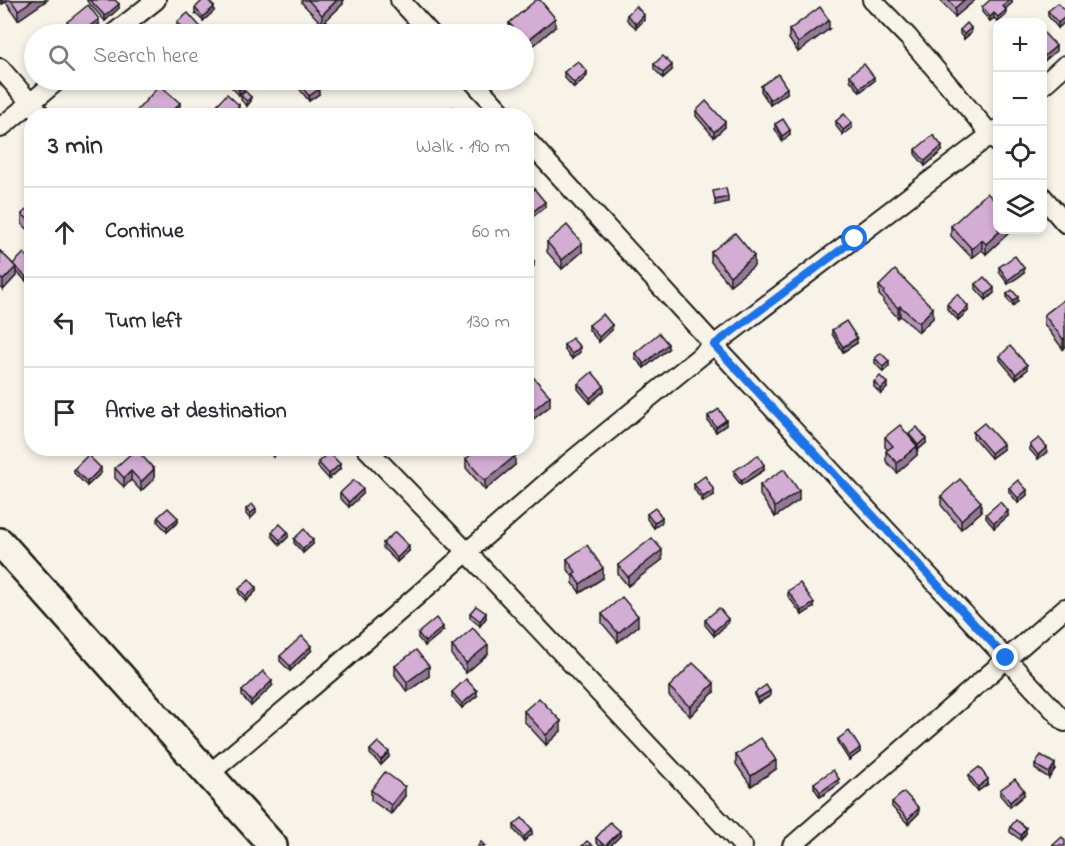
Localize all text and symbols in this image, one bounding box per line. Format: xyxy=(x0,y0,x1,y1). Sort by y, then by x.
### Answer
map controls xyxy=(993,18,1047,234)
button: + xyxy=(993,18,1047,72)
search box xyxy=(24,24,534,90)
icon: search xyxy=(45,41,78,74)
text: Search here xyxy=(93,41,198,73)
button: − xyxy=(993,72,1047,126)
button: locate xyxy=(993,126,1047,180)
text: 3 min xyxy=(48,128,103,166)
text: Walk · 190 m xyxy=(416,133,510,162)
button: layers xyxy=(993,180,1047,234)
icon: ahead xyxy=(48,216,81,249)
text: Continue xyxy=(105,216,184,248)
text: 60 m xyxy=(472,218,510,247)
route start xyxy=(841,225,867,251)
icon: left xyxy=(48,306,81,339)
text: Turn left xyxy=(105,306,182,338)
text: 130 m xyxy=(466,308,510,337)
icon: arrive xyxy=(48,396,81,429)
text: Arrive at destination xyxy=(105,396,287,428)
route end xyxy=(992,644,1018,670)

